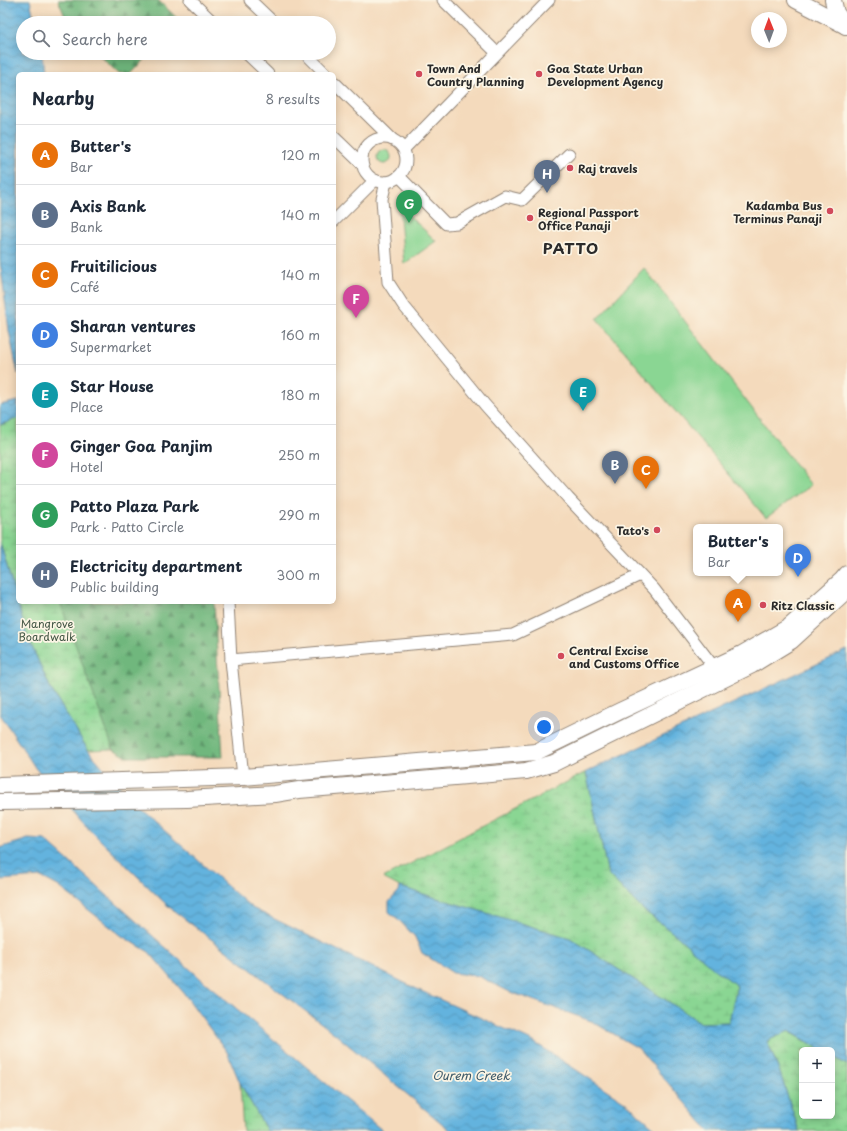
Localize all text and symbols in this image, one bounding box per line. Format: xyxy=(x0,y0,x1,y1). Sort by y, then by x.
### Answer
north arrow xyxy=(751,12,787,48)
search box xyxy=(16,16,336,60)
icon: search xyxy=(30,27,52,49)
text: Search here xyxy=(62,27,148,50)
place label: Town And Country Planning xyxy=(427,60,525,90)
place label: Goa State Urban Development Agency xyxy=(547,60,663,90)
marker: Town And Country Planning xyxy=(414,69,424,79)
marker: Goa State Urban Development Agency xyxy=(534,69,544,79)
text: Nearby xyxy=(32,85,94,111)
text: 8 results xyxy=(266,89,320,108)
text: Butter's xyxy=(70,134,131,157)
text: A xyxy=(40,145,50,164)
text: 120 m xyxy=(281,145,320,164)
text: Bar xyxy=(70,157,93,176)
pin: H xyxy=(534,160,560,193)
place label: Raj travels xyxy=(578,160,637,177)
marker: Raj travels xyxy=(565,163,575,173)
pin: G xyxy=(396,190,422,223)
text: Axis Bank xyxy=(70,194,146,217)
place label: Kadamba Bus Terminus Panaji xyxy=(733,197,822,227)
place label: Regional Passport Office Panaji xyxy=(538,204,639,234)
text: B xyxy=(41,205,49,224)
text: 140 m xyxy=(281,205,320,224)
marker: Kadamba Bus Terminus Panaji xyxy=(825,206,835,216)
marker: Regional Passport Office Panaji xyxy=(525,213,535,223)
text: Bank xyxy=(70,217,103,236)
district label: PATTO xyxy=(543,236,599,259)
text: Fruitilicious xyxy=(70,254,157,277)
text: C xyxy=(40,265,50,284)
text: 140 m xyxy=(281,265,320,284)
text: Café xyxy=(70,277,99,296)
pin: F xyxy=(343,285,369,318)
text: Sharan ventures xyxy=(70,314,196,337)
text: D xyxy=(40,325,50,344)
text: 160 m xyxy=(281,325,320,344)
text: Supermarket xyxy=(70,337,152,356)
text: Star House xyxy=(70,374,154,397)
pin: E xyxy=(570,378,596,411)
text: E xyxy=(41,385,49,404)
text: 180 m xyxy=(281,385,320,404)
text: Place xyxy=(70,397,103,416)
text: Ginger Goa Panjim xyxy=(70,434,213,457)
text: F xyxy=(41,445,49,464)
text: 250 m xyxy=(278,445,320,464)
pin: B xyxy=(602,451,628,484)
pin: C xyxy=(633,456,659,489)
text: Hotel xyxy=(70,457,103,476)
text: Patto Plaza Park xyxy=(70,494,199,517)
text: G xyxy=(40,505,50,524)
text: 290 m xyxy=(279,505,320,524)
text: Park · Patto Circle xyxy=(70,517,184,536)
place label: Tato's xyxy=(617,522,649,539)
popup xyxy=(693,524,783,576)
marker: Tato's xyxy=(652,525,662,535)
text: Butter's xyxy=(707,529,769,552)
pin: D xyxy=(785,544,811,577)
text: Bar xyxy=(707,552,730,571)
text: Electricity department xyxy=(70,554,242,577)
text: H xyxy=(40,565,50,584)
text: 300 m xyxy=(276,565,320,584)
text: Public building xyxy=(70,577,159,596)
pin: A xyxy=(725,589,751,622)
place label: Ritz Classic xyxy=(771,597,835,614)
marker: Ritz Classic xyxy=(758,600,768,610)
park label: Mangrove Boardwalk xyxy=(18,615,76,645)
place label: Central Excise and Customs Office xyxy=(569,642,679,672)
marker: Central Excise and Customs Office xyxy=(556,651,566,661)
your location xyxy=(534,717,554,737)
map controls xyxy=(799,1047,835,1119)
button: + xyxy=(799,1047,835,1083)
water label: Ourem Creek xyxy=(432,1066,510,1084)
button: − xyxy=(799,1083,835,1119)

